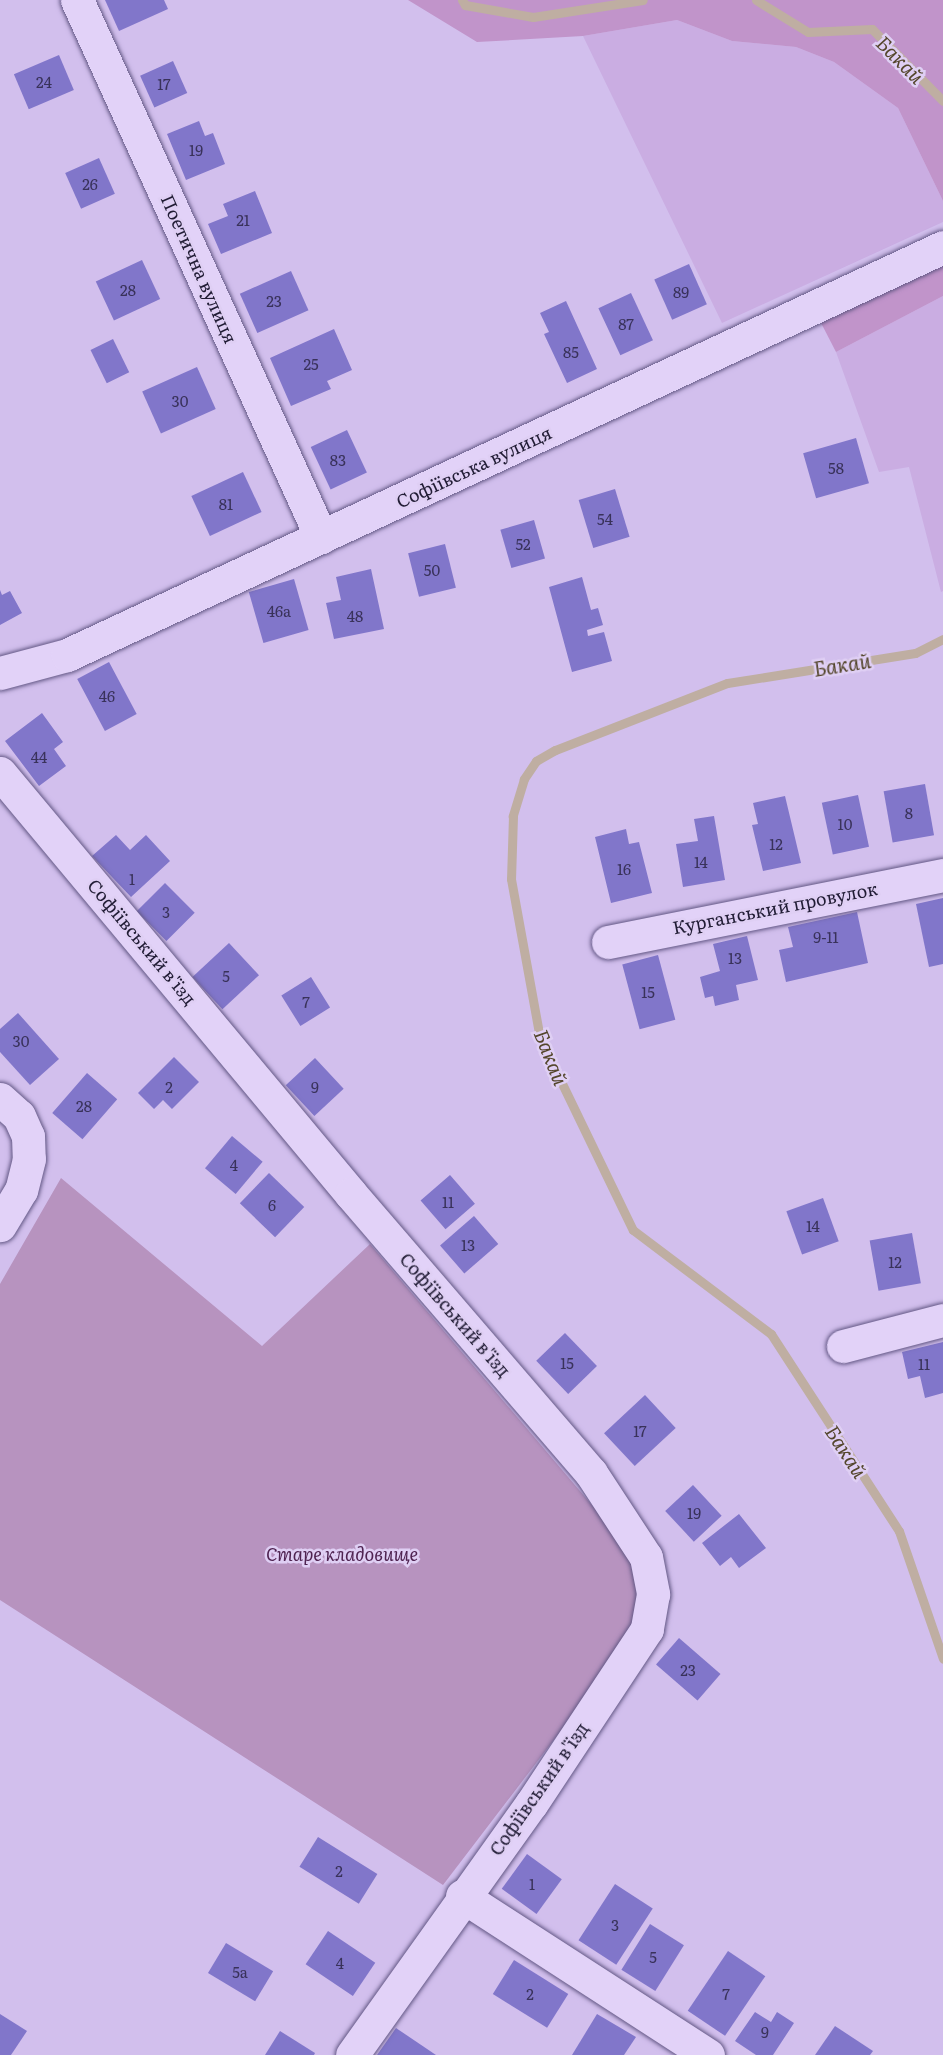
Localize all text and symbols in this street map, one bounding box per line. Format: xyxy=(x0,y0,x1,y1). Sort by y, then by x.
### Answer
water label: Бакай xyxy=(872,30,930,88)
house number: 24 xyxy=(36,73,52,91)
house number: 17 xyxy=(157,75,171,93)
house number: 19 xyxy=(189,141,203,159)
house number: 26 xyxy=(82,175,98,193)
street label: Поетична вулиця xyxy=(156,191,242,347)
house number: 21 xyxy=(236,211,250,229)
house number: 28 xyxy=(120,281,136,299)
house number: 89 xyxy=(673,283,689,301)
house number: 23 xyxy=(266,292,282,310)
house number: 87 xyxy=(618,315,634,333)
house number: 85 xyxy=(563,343,579,361)
house number: 25 xyxy=(303,355,319,373)
house number: 30 xyxy=(172,392,188,410)
street label: Софіївська вулиця xyxy=(393,422,555,512)
house number: 83 xyxy=(330,451,346,469)
house number: 58 xyxy=(828,459,844,477)
house number: 81 xyxy=(219,495,233,513)
house number: 54 xyxy=(597,510,613,528)
house number: 52 xyxy=(515,535,531,553)
house number: 50 xyxy=(424,561,440,579)
house number: 46а xyxy=(267,602,291,620)
house number: 48 xyxy=(347,607,363,625)
water label: Бакай xyxy=(811,648,873,680)
house number: 46 xyxy=(99,687,115,705)
house number: 44 xyxy=(31,748,47,766)
house number: 8 xyxy=(905,804,913,822)
house number: 10 xyxy=(838,815,852,833)
house number: 12 xyxy=(769,835,783,853)
house number: 14 xyxy=(694,853,708,871)
house number: 16 xyxy=(617,860,631,878)
house number: 1 xyxy=(129,870,135,888)
street label: Софіївський в'їзд xyxy=(83,875,201,1009)
street label: Курганський провулок xyxy=(671,878,879,938)
house number: 3 xyxy=(162,903,170,921)
house number: 9-11 xyxy=(813,928,839,946)
house number: 13 xyxy=(728,949,742,967)
house number: 5 xyxy=(222,967,230,985)
house number: 15 xyxy=(641,983,655,1001)
house number: 7 xyxy=(302,993,310,1011)
water label: Бакай xyxy=(530,1026,574,1088)
house number: 30 xyxy=(13,1032,29,1050)
house number: 2 xyxy=(165,1078,173,1096)
house number: 9 xyxy=(311,1078,319,1096)
house number: 28 xyxy=(76,1097,92,1115)
house number: 4 xyxy=(230,1156,238,1174)
house number: 11 xyxy=(442,1193,454,1211)
house number: 6 xyxy=(268,1196,276,1214)
house number: 14 xyxy=(806,1217,820,1235)
house number: 13 xyxy=(461,1236,475,1254)
street label: Софіївський в'їзд xyxy=(395,1249,515,1381)
house number: 12 xyxy=(888,1253,902,1271)
house number: 15 xyxy=(560,1354,574,1372)
house number: 11 xyxy=(918,1355,930,1373)
water label: Бакай xyxy=(821,1420,873,1482)
house number: 17 xyxy=(633,1422,647,1440)
house number: 19 xyxy=(687,1504,701,1522)
park label: Старе кладовище xyxy=(266,1543,418,1565)
house number: 23 xyxy=(680,1661,696,1679)
street label: Софіївський в'їзд xyxy=(485,1718,593,1860)
house number: 2 xyxy=(335,1862,343,1880)
house number: 1 xyxy=(529,1875,535,1893)
house number: 3 xyxy=(611,1916,619,1934)
house number: 5 xyxy=(649,1948,657,1966)
house number: 4 xyxy=(336,1954,344,1972)
house number: 5а xyxy=(232,1963,248,1981)
house number: 2 xyxy=(526,1985,534,2003)
house number: 7 xyxy=(722,1985,730,2003)
house number: 9 xyxy=(761,2023,769,2041)

